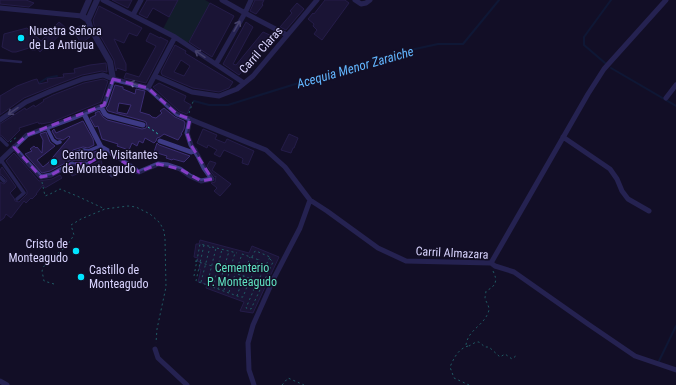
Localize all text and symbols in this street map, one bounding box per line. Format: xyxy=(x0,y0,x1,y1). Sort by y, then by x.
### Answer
one-way arrow xyxy=(234,20,242,32)
place label: Nuestra Señora de La Antigua xyxy=(29,24,102,52)
street label: Carril Claras xyxy=(236,24,286,76)
marker: Nuestra Señora de La Antigua xyxy=(16,33,26,43)
water label: Acequia Menor Zaraiche xyxy=(294,44,415,92)
one-way arrow xyxy=(195,50,206,58)
one-way arrow xyxy=(128,80,141,88)
one-way arrow xyxy=(8,107,19,115)
place label: Centro de Visitantes de Monteagudo xyxy=(62,148,158,176)
marker: Centro de Visitantes de Monteagudo xyxy=(49,157,59,167)
place label: Cristo de Monteagudo xyxy=(8,237,68,265)
street label: Carril Almazara xyxy=(415,244,489,262)
marker: Cristo de Monteagudo xyxy=(71,246,81,256)
park label: Cementerio P. Monteagudo xyxy=(207,261,277,289)
place label: Castillo de Monteagudo xyxy=(89,263,149,291)
marker: Castillo de Monteagudo xyxy=(76,272,86,282)

